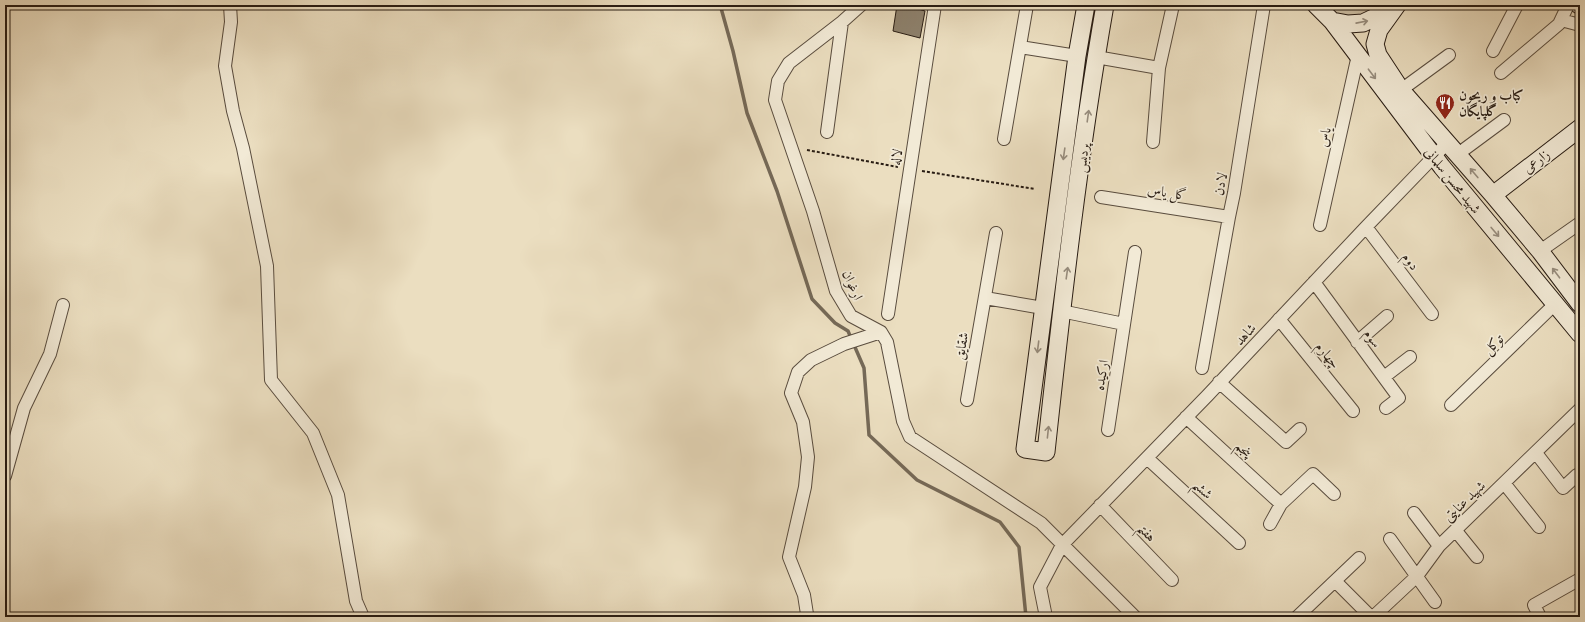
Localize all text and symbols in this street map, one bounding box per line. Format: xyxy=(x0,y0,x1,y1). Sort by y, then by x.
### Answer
one-way arrow xyxy=(1355,18,1368,26)
one-way arrow xyxy=(1368,69,1376,80)
place label: کباب و ریحون گلپایگان xyxy=(1459,87,1524,121)
restaurant icon: کباب و ریحون گلپایگان xyxy=(1434,92,1456,120)
one-way arrow xyxy=(1084,110,1092,123)
street label: یاس xyxy=(1314,124,1336,149)
street label: پردیس xyxy=(1072,141,1094,174)
street label: شهید محسن سلمانی xyxy=(1420,144,1485,218)
street label: زارعی xyxy=(1520,146,1554,178)
one-way arrow xyxy=(1060,147,1068,160)
street label: لاله xyxy=(887,148,907,167)
one-way arrow xyxy=(1469,167,1478,178)
street label: لادن xyxy=(1210,171,1232,197)
street label: گل یاس xyxy=(1146,181,1188,206)
one-way arrow xyxy=(1491,226,1500,237)
street label: دوم xyxy=(1395,249,1423,276)
one-way arrow xyxy=(1063,266,1071,279)
street label: ارغوان xyxy=(838,268,867,303)
one-way arrow xyxy=(1552,268,1561,279)
street label: شاهد xyxy=(1231,320,1261,350)
street label: سوم xyxy=(1357,326,1385,353)
street label: توکل xyxy=(1479,330,1509,360)
street label: شقایق xyxy=(951,331,973,361)
street label: چهارم xyxy=(1309,338,1344,375)
one-way arrow xyxy=(1034,340,1042,353)
street label: ارکیده xyxy=(1091,358,1113,392)
one-way arrow xyxy=(1044,426,1052,439)
street label: پنجم xyxy=(1228,437,1257,466)
street label: ششم xyxy=(1186,476,1216,506)
street label: شهید عنایتی xyxy=(1440,477,1490,526)
street label: هفتم xyxy=(1130,519,1160,549)

